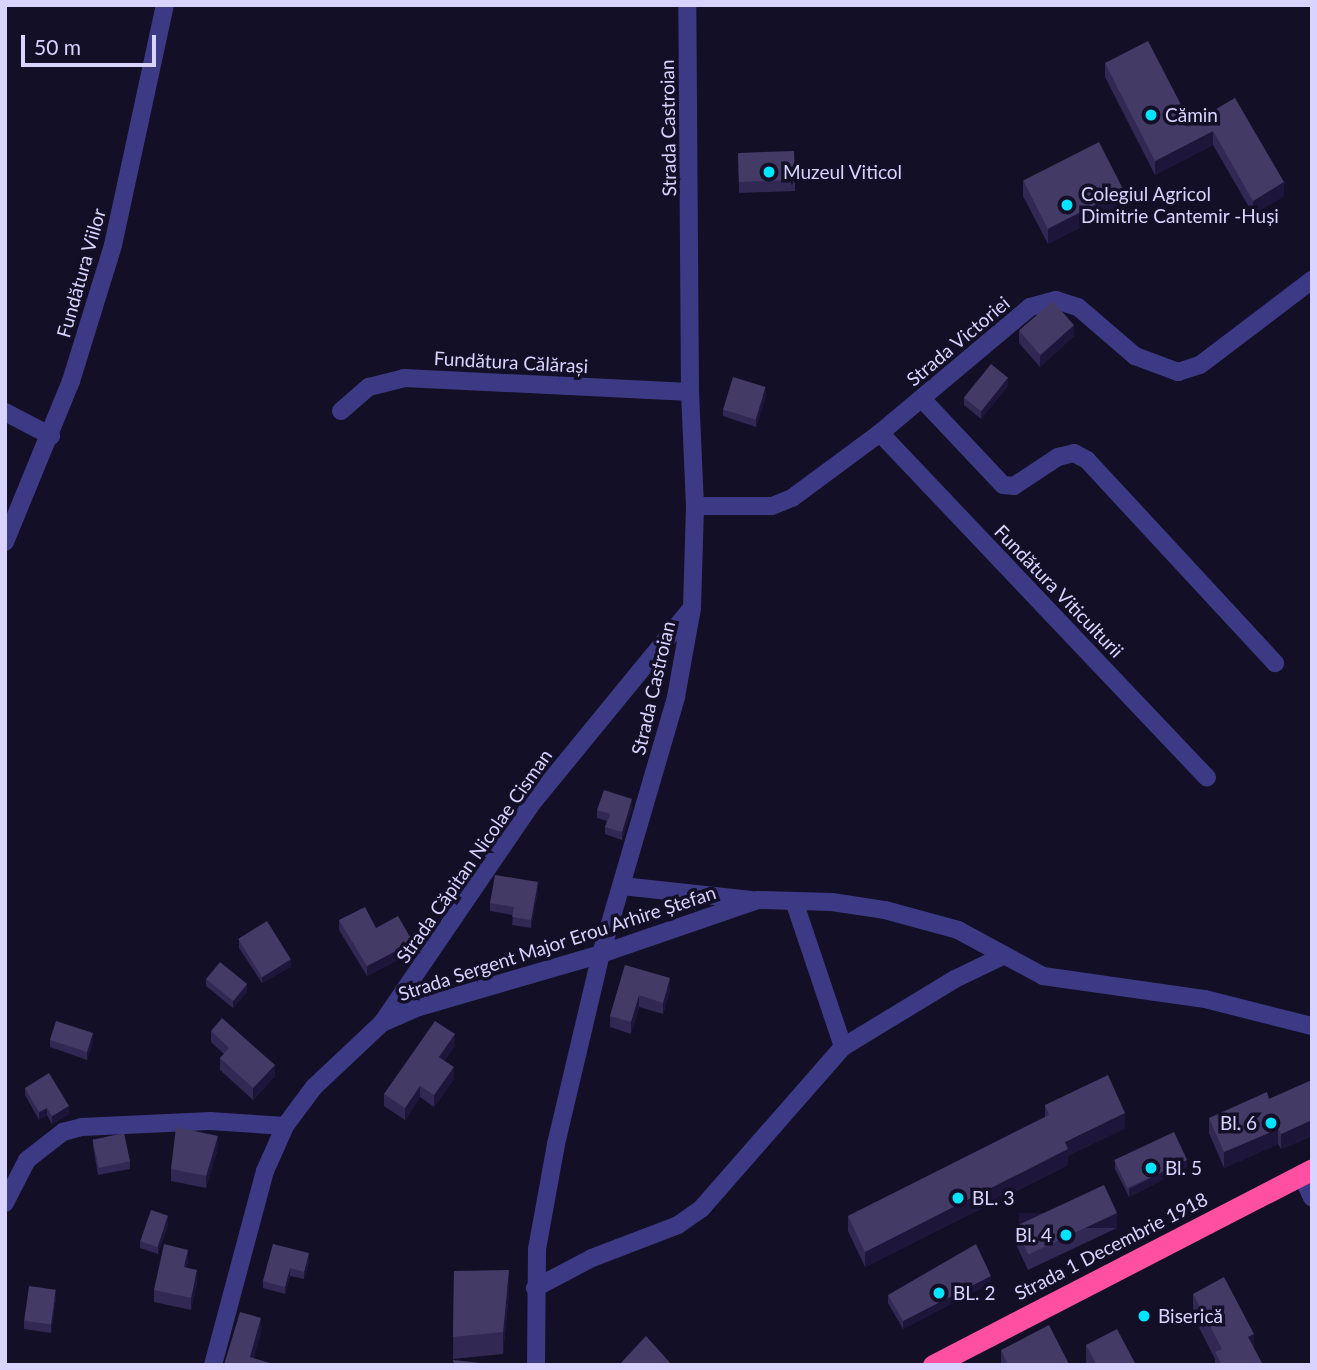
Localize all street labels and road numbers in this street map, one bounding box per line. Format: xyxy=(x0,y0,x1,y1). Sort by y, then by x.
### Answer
street label: Strada Castroian xyxy=(655,59,681,197)
street label: Fundătura Viilor xyxy=(52,206,110,340)
street label: Strada Victoriei xyxy=(902,291,1014,391)
street label: Fundătura Călărași xyxy=(433,347,589,377)
street label: Fundătura Viticulturii xyxy=(990,520,1128,662)
street label: Strada Castroian xyxy=(626,619,680,757)
street label: Strada Căpitan Nicolae Cisman xyxy=(391,745,557,967)
street label: Strada Sergent Major Erou Arhire Ștefan xyxy=(395,881,719,1005)
street label: Strada 1 Decembrie 1918 xyxy=(1011,1187,1211,1305)

